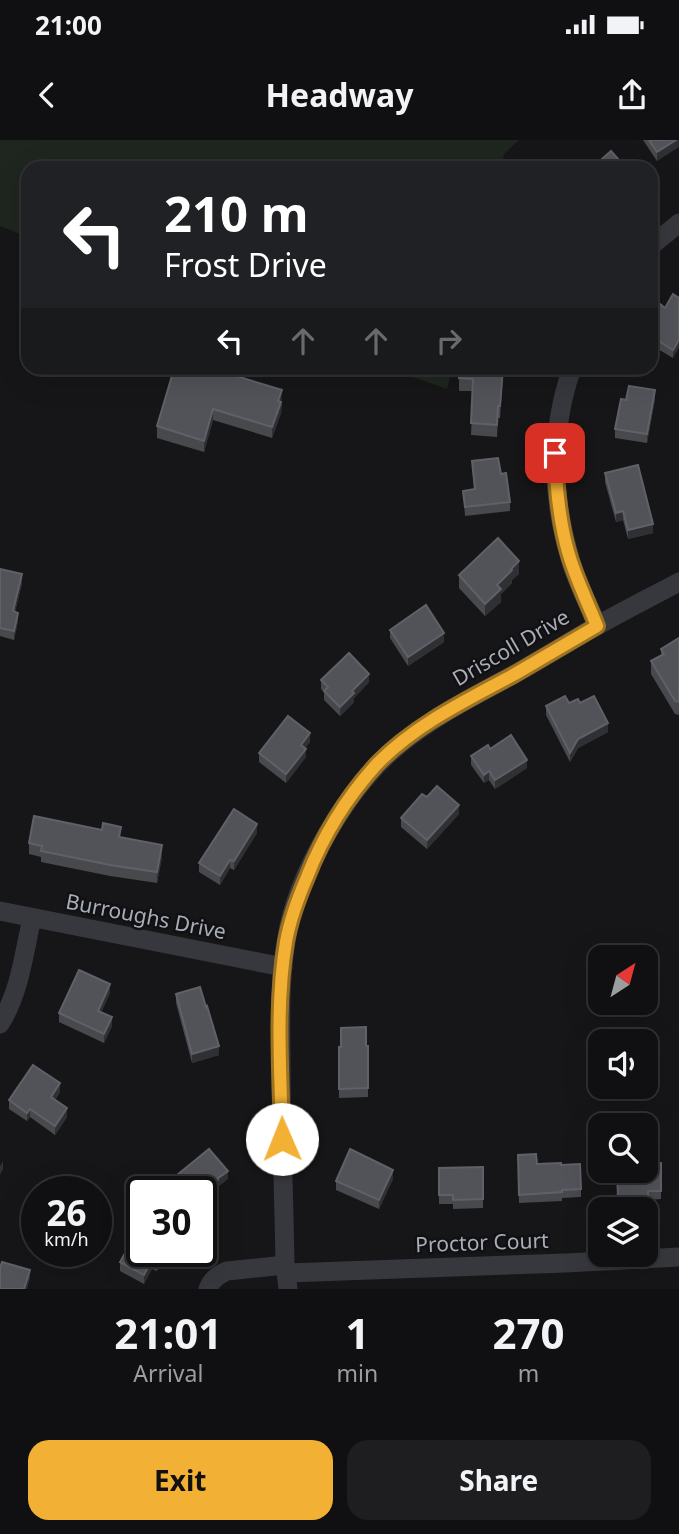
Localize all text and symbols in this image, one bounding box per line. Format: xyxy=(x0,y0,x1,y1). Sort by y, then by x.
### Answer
text: 21:00 xyxy=(35,7,102,43)
text: Headway xyxy=(266,73,413,116)
icon: back xyxy=(28,76,66,114)
icon: share xyxy=(613,76,651,114)
text: 210 m xyxy=(164,180,309,246)
icon: left xyxy=(49,189,140,280)
text: Frost Drive xyxy=(164,243,327,286)
icon: left xyxy=(211,322,249,360)
icon: ahead xyxy=(284,322,322,360)
icon: ahead xyxy=(357,322,395,360)
icon: right xyxy=(430,322,468,360)
pin xyxy=(525,423,585,483)
icon: arrive xyxy=(536,434,574,472)
street label: Driscoll Drive xyxy=(447,602,574,692)
street label: Burroughs Drive xyxy=(64,887,229,945)
north arrow xyxy=(588,945,658,1015)
map controls xyxy=(588,945,658,1267)
button: sound xyxy=(588,1029,658,1099)
position arrow xyxy=(245,1102,319,1176)
button: search xyxy=(588,1113,658,1183)
speed limit sign: 30 xyxy=(126,1176,217,1267)
text: 26 xyxy=(46,1189,87,1236)
button: layers xyxy=(588,1197,658,1267)
street label: Proctor Court xyxy=(415,1226,550,1258)
text: km/h xyxy=(44,1227,89,1251)
text: 21:01 xyxy=(114,1304,222,1361)
text: 1 xyxy=(345,1304,369,1361)
text: 270 xyxy=(493,1304,565,1361)
text: Arrival xyxy=(133,1357,203,1389)
text: min xyxy=(337,1357,378,1389)
text: m xyxy=(518,1357,539,1389)
button: Exit xyxy=(28,1440,333,1520)
button: Share xyxy=(347,1440,651,1520)

